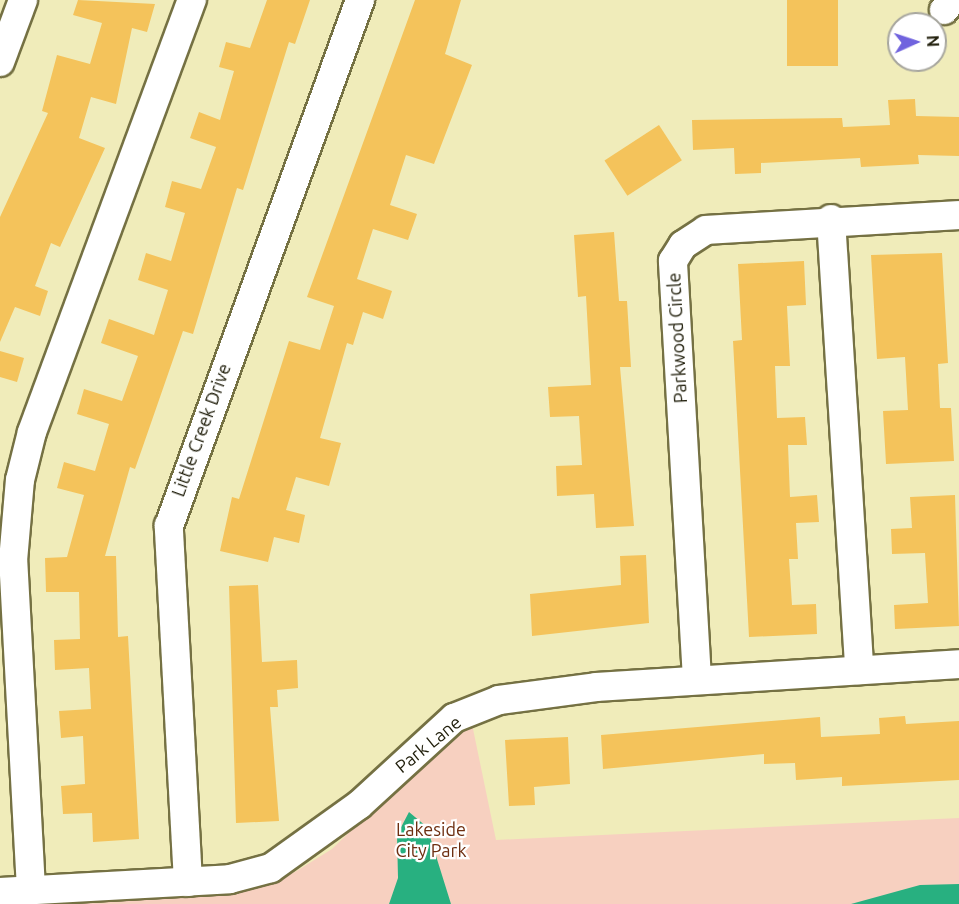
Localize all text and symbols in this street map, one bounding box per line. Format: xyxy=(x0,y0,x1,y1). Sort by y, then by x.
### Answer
north arrow xyxy=(887,12,947,72)
text: N xyxy=(924,35,942,48)
street label: Parkwood Circle xyxy=(663,272,691,404)
street label: Little Creek Drive xyxy=(167,361,235,499)
street label: Park Lane xyxy=(391,711,465,777)
park label: Lakeside City Park xyxy=(395,819,467,862)

